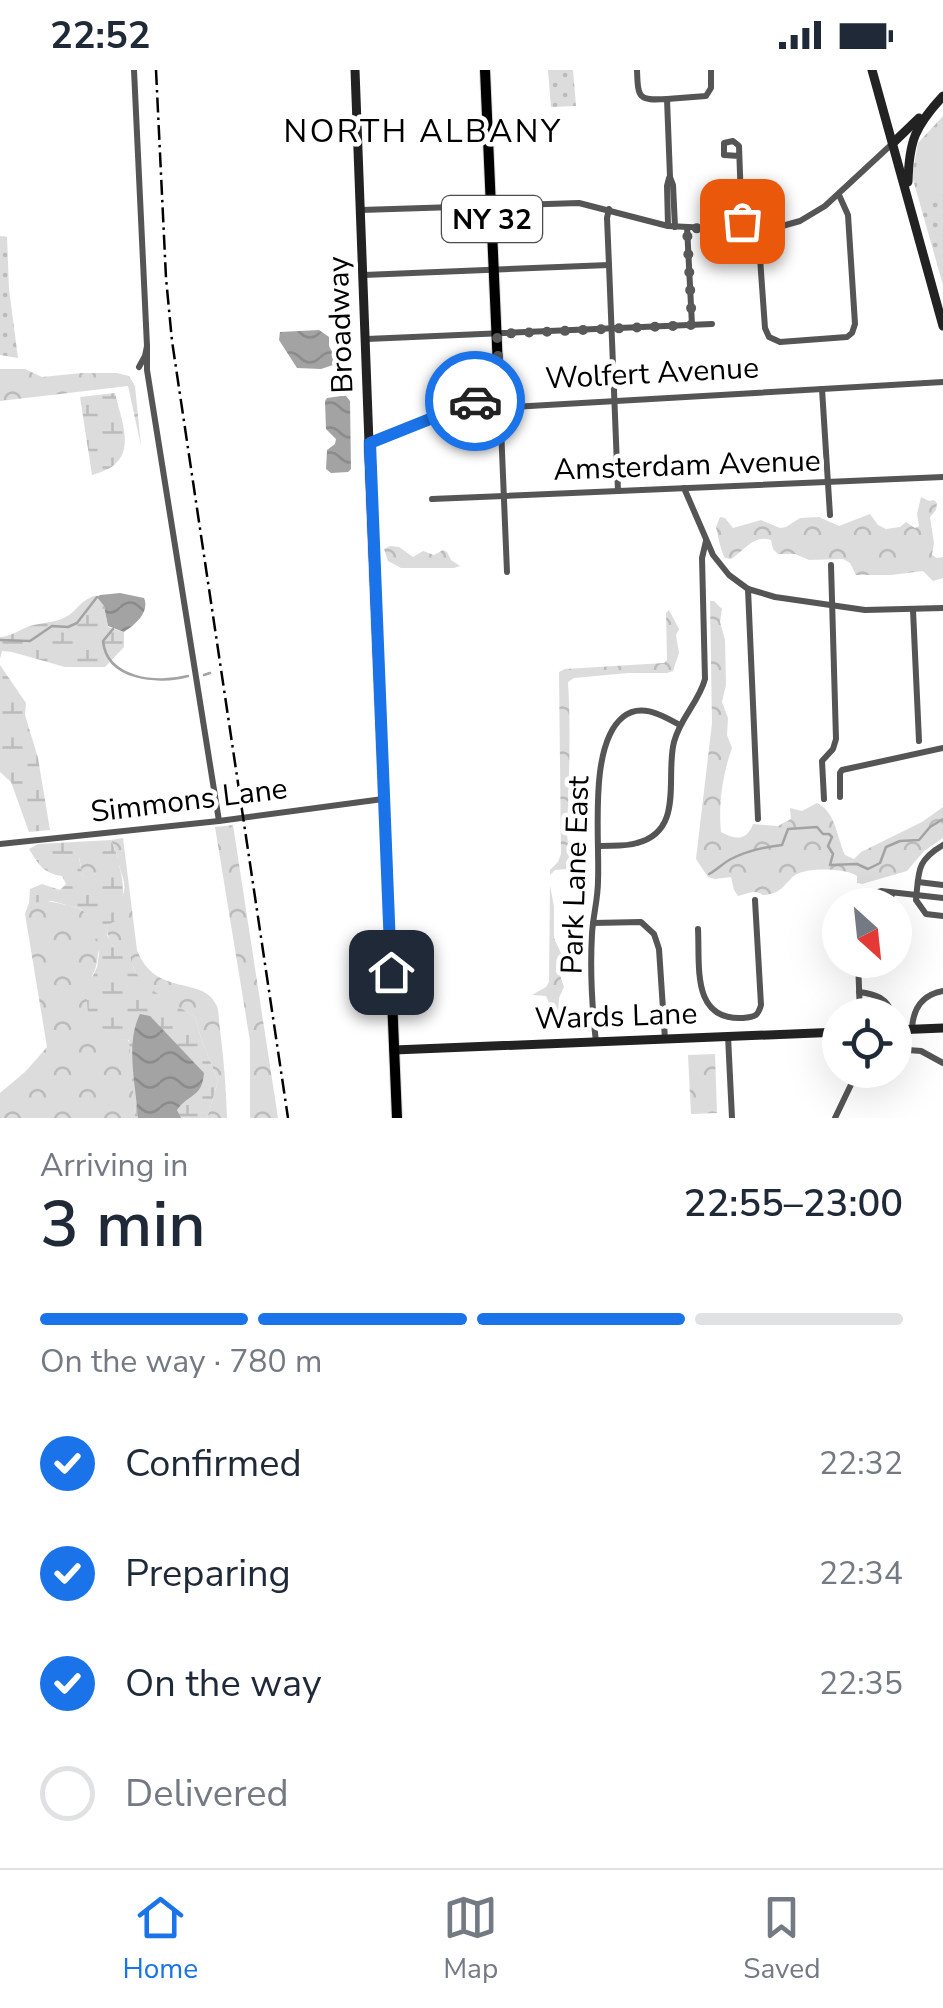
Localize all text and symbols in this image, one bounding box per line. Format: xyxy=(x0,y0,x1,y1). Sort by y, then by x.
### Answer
text: 22:52 xyxy=(50,10,151,61)
district label: NORTH ALBANY xyxy=(283,110,563,153)
pin xyxy=(700,179,785,264)
icon: bag xyxy=(715,194,770,249)
road number: NY 32 xyxy=(442,196,542,242)
street label: Broadway xyxy=(318,255,363,394)
street label: Wolfert Avenue xyxy=(544,347,760,400)
courier xyxy=(425,351,525,451)
icon: car xyxy=(448,374,503,429)
street label: Amsterdam Avenue xyxy=(553,440,821,491)
street label: Simmons Lane xyxy=(88,768,290,833)
street label: Park Lane East xyxy=(552,775,599,975)
north arrow xyxy=(822,888,912,978)
map controls xyxy=(822,888,912,1088)
pin xyxy=(349,930,434,1015)
icon: home xyxy=(364,945,419,1000)
street label: Wards Lane xyxy=(534,993,698,1040)
button: locate xyxy=(822,998,912,1088)
text: Arriving in xyxy=(40,1144,188,1187)
text: 22:55–23:00 xyxy=(684,1178,903,1229)
text: 3 min xyxy=(40,1180,206,1269)
text: On the way · 780 m xyxy=(40,1340,322,1383)
icon: check xyxy=(40,1436,95,1491)
text: Confirmed xyxy=(125,1438,302,1489)
text: 22:32 xyxy=(819,1442,903,1485)
icon: check xyxy=(40,1546,95,1601)
text: Preparing xyxy=(125,1548,291,1599)
text: 22:34 xyxy=(819,1552,903,1595)
icon: check xyxy=(40,1656,95,1711)
text: On the way xyxy=(125,1658,321,1709)
text: 22:35 xyxy=(819,1662,903,1705)
text: Delivered xyxy=(125,1768,289,1819)
tab: Home xyxy=(122,1890,198,1988)
tab: Map xyxy=(443,1890,498,1988)
tab: Saved xyxy=(743,1890,821,1988)

